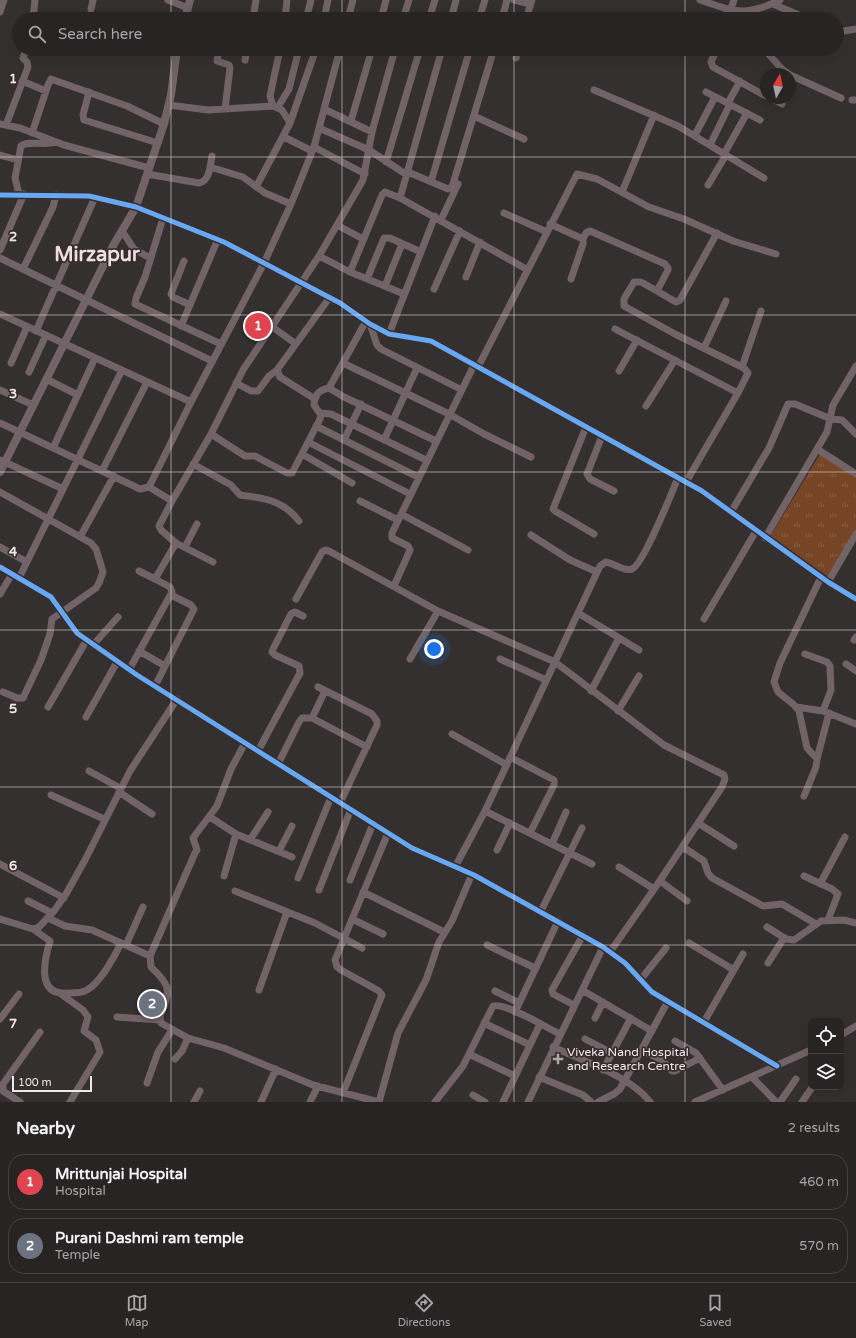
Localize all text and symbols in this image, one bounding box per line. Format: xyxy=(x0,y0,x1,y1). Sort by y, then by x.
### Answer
search box xyxy=(12,12,844,56)
icon: search xyxy=(26,23,48,45)
text: Search here xyxy=(58,25,142,43)
north arrow xyxy=(760,68,796,104)
text: 1 xyxy=(9,71,17,87)
text: 2 xyxy=(9,229,17,245)
district label: Mirzapur xyxy=(54,243,140,267)
pin: 1 xyxy=(245,311,271,341)
text: 3 xyxy=(9,386,17,402)
text: 4 xyxy=(9,544,18,560)
your location xyxy=(424,639,444,659)
text: 5 xyxy=(9,701,17,717)
text: 6 xyxy=(9,858,17,874)
pin: 2 xyxy=(139,989,165,1019)
text: 7 xyxy=(9,1016,17,1032)
map controls xyxy=(808,1018,844,1090)
button: locate xyxy=(808,1018,844,1054)
place label: Viveka Nand Hospital and Research Centre xyxy=(567,1045,689,1073)
marker: Viveka Nand Hospital and Research Centre xyxy=(552,1053,564,1065)
button: layers xyxy=(808,1054,844,1090)
scale bar xyxy=(12,1074,92,1093)
text: 100 m xyxy=(18,1076,52,1089)
text: Nearby xyxy=(16,1118,75,1139)
text: 2 results xyxy=(788,1120,840,1136)
text: Mrittunjai Hospital xyxy=(55,1165,187,1183)
text: 1 xyxy=(26,1174,34,1190)
text: 460 m xyxy=(799,1174,839,1190)
text: Hospital xyxy=(55,1183,106,1199)
text: Purani Dashmi ram temple xyxy=(55,1229,244,1247)
text: 2 xyxy=(26,1238,34,1254)
text: 570 m xyxy=(799,1238,839,1254)
text: Temple xyxy=(55,1247,100,1263)
tab: Map xyxy=(125,1292,148,1329)
tab: Directions xyxy=(398,1292,450,1329)
tab: Saved xyxy=(700,1292,731,1329)

